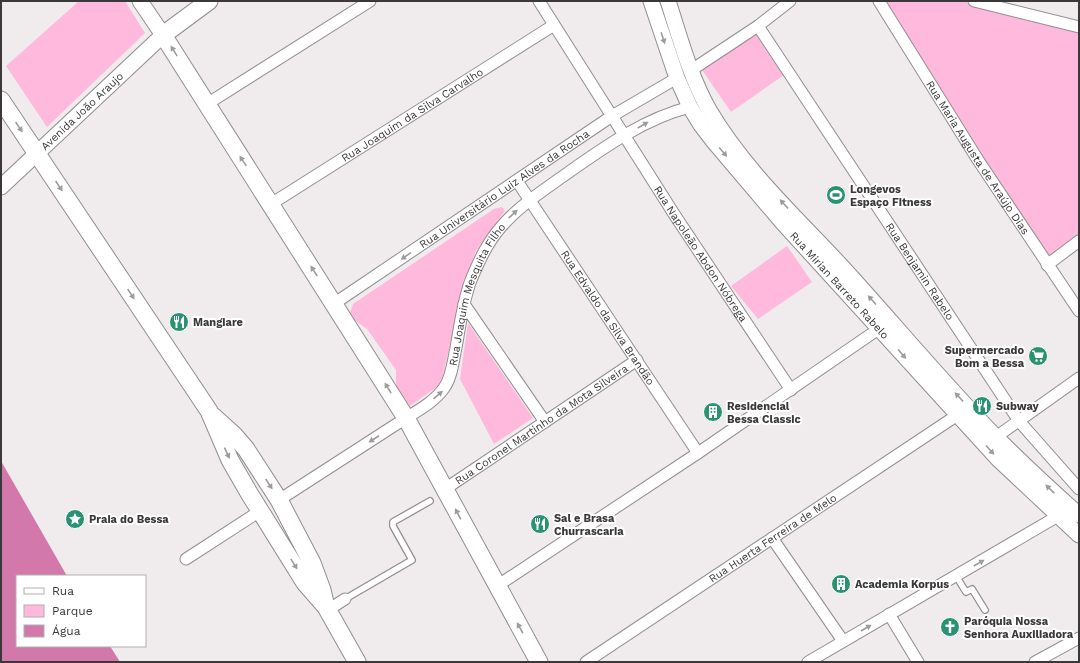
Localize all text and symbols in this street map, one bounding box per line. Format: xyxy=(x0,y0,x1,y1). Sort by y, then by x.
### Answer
one-way arrow xyxy=(660,33,666,45)
one-way arrow xyxy=(170,45,177,57)
street label: Rua Joaquim da Silva Carvalho xyxy=(339,65,485,164)
street label: Avenida João Araujo xyxy=(38,69,126,153)
street label: Rua Maria Augusta de Araújo Dias xyxy=(924,78,1032,237)
one-way arrow xyxy=(15,121,23,132)
one-way arrow xyxy=(637,122,649,129)
street label: Rua Universitário Luiz Alves da Rocha xyxy=(417,127,591,251)
one-way arrow xyxy=(718,147,727,158)
one-way arrow xyxy=(240,155,247,167)
one-way arrow xyxy=(55,181,63,191)
street label: Rua Napoleão Abdon Nóbrega xyxy=(651,183,750,324)
place label: Longevos Espaço Fitness xyxy=(850,183,932,209)
sports icon: Longevos Espaço Fitness xyxy=(825,184,847,206)
one-way arrow xyxy=(780,200,789,209)
one-way arrow xyxy=(508,210,518,219)
street label: Rua Joaquim Mesquita Filho xyxy=(446,220,508,367)
street label: Rua Benjamin Rabelo xyxy=(883,220,957,322)
street label: Rua Mirian Barreto Rabelo xyxy=(787,229,892,341)
street label: Rua Edvaldo da Silva Brandão xyxy=(558,248,657,387)
one-way arrow xyxy=(401,252,411,260)
one-way arrow xyxy=(310,265,317,276)
one-way arrow xyxy=(127,289,135,299)
one-way arrow xyxy=(867,295,876,306)
restaurant icon: Mangiare xyxy=(168,311,190,333)
place label: Mangiare xyxy=(193,316,243,329)
place label: Supermercado Bom a Bessa xyxy=(945,344,1025,370)
supermarket icon: Supermercado Bom a Bessa xyxy=(1027,345,1049,367)
one-way arrow xyxy=(898,348,907,359)
street label: Rua Coronel Martinho da Mota Silveira xyxy=(452,362,630,487)
one-way arrow xyxy=(384,383,392,393)
one-way arrow xyxy=(432,390,443,399)
one-way arrow xyxy=(954,392,963,402)
restaurant icon: Subway xyxy=(971,395,993,417)
place label: Residencial Bessa Classic xyxy=(727,400,801,426)
place label: Subway xyxy=(996,400,1039,413)
building icon: Residencial Bessa Classic xyxy=(702,401,724,423)
one-way arrow xyxy=(368,435,379,443)
one-way arrow xyxy=(985,445,994,454)
one-way arrow xyxy=(224,447,230,458)
one-way arrow xyxy=(265,479,273,489)
one-way arrow xyxy=(1045,484,1055,494)
street label: Rua Huerta Ferreira de Melo xyxy=(706,491,839,585)
place icon: Praia do Bessa xyxy=(64,508,86,530)
one-way arrow xyxy=(455,508,461,520)
place label: Sal e Brasa Churrascaria xyxy=(554,512,624,538)
place label: Praia do Bessa xyxy=(89,513,169,526)
restaurant icon: Sal e Brasa Churrascaria xyxy=(529,513,551,535)
one-way arrow xyxy=(290,558,297,570)
one-way arrow xyxy=(973,559,984,566)
building icon: Academia Korpus xyxy=(830,573,852,595)
legend xyxy=(16,575,146,647)
place label: Academia Korpus xyxy=(855,578,949,591)
text: Rua xyxy=(52,584,74,598)
text: Parque xyxy=(52,604,93,618)
place label: Paróquia Nossa Senhora Auxiliadora xyxy=(964,615,1074,641)
church icon: Paróquia Nossa Senhora Auxiliadora xyxy=(939,616,961,638)
one-way arrow xyxy=(517,622,524,634)
text: Água xyxy=(52,624,81,638)
one-way arrow xyxy=(860,624,872,631)

